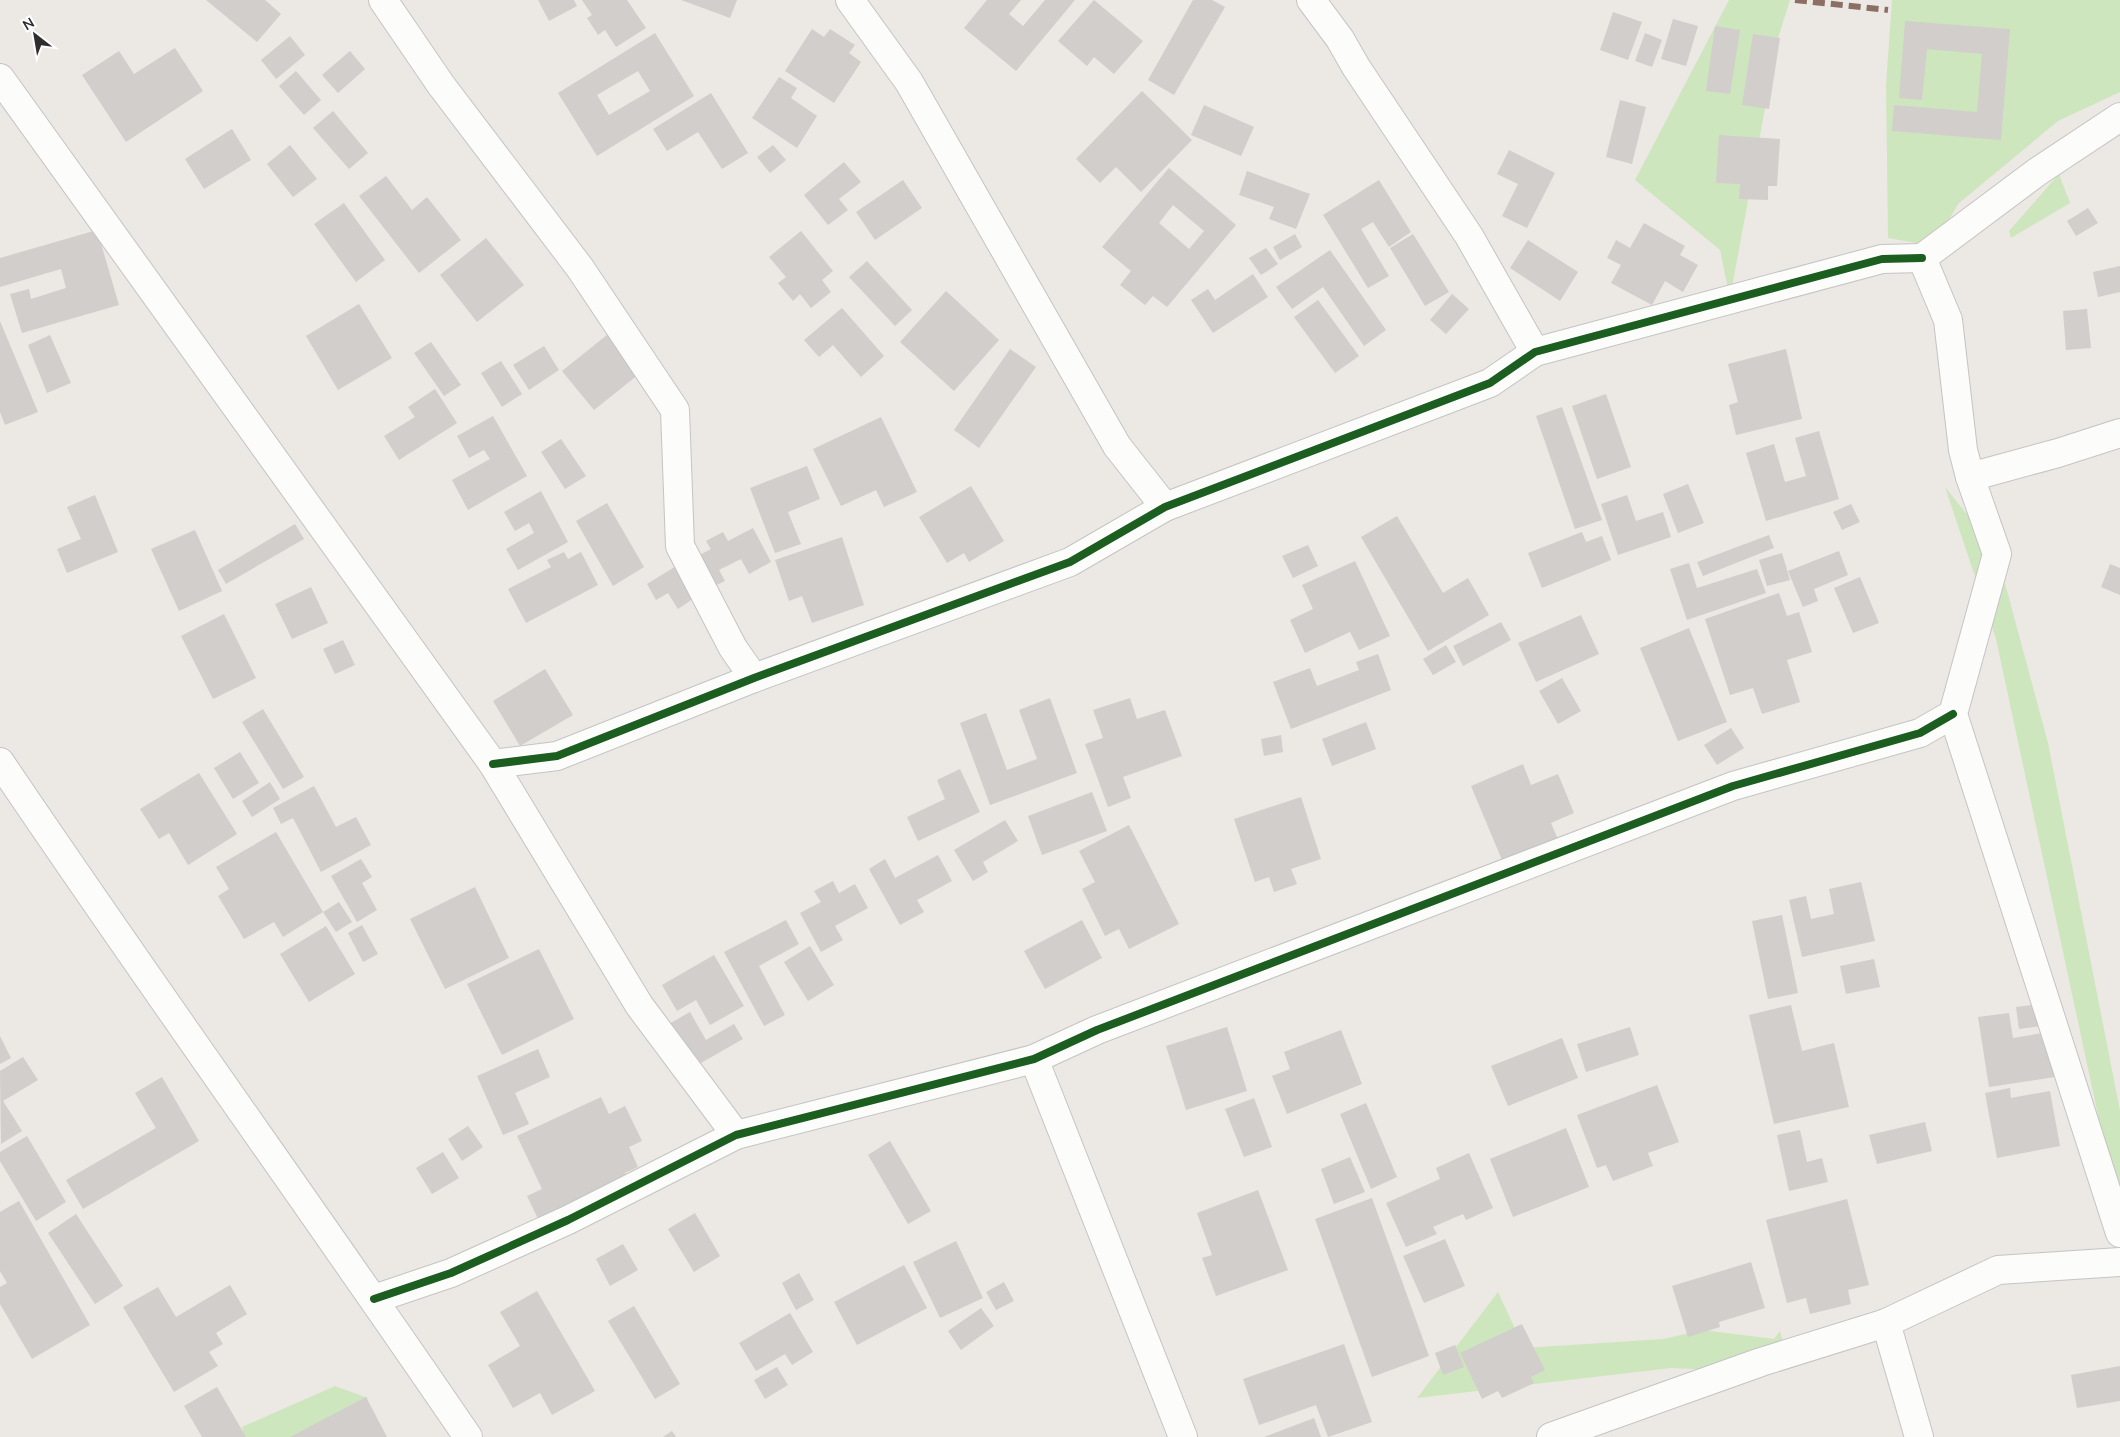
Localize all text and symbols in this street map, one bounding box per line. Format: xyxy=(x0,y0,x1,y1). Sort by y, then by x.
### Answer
north arrow xyxy=(10,10,60,60)
text: N xyxy=(19,13,38,35)

